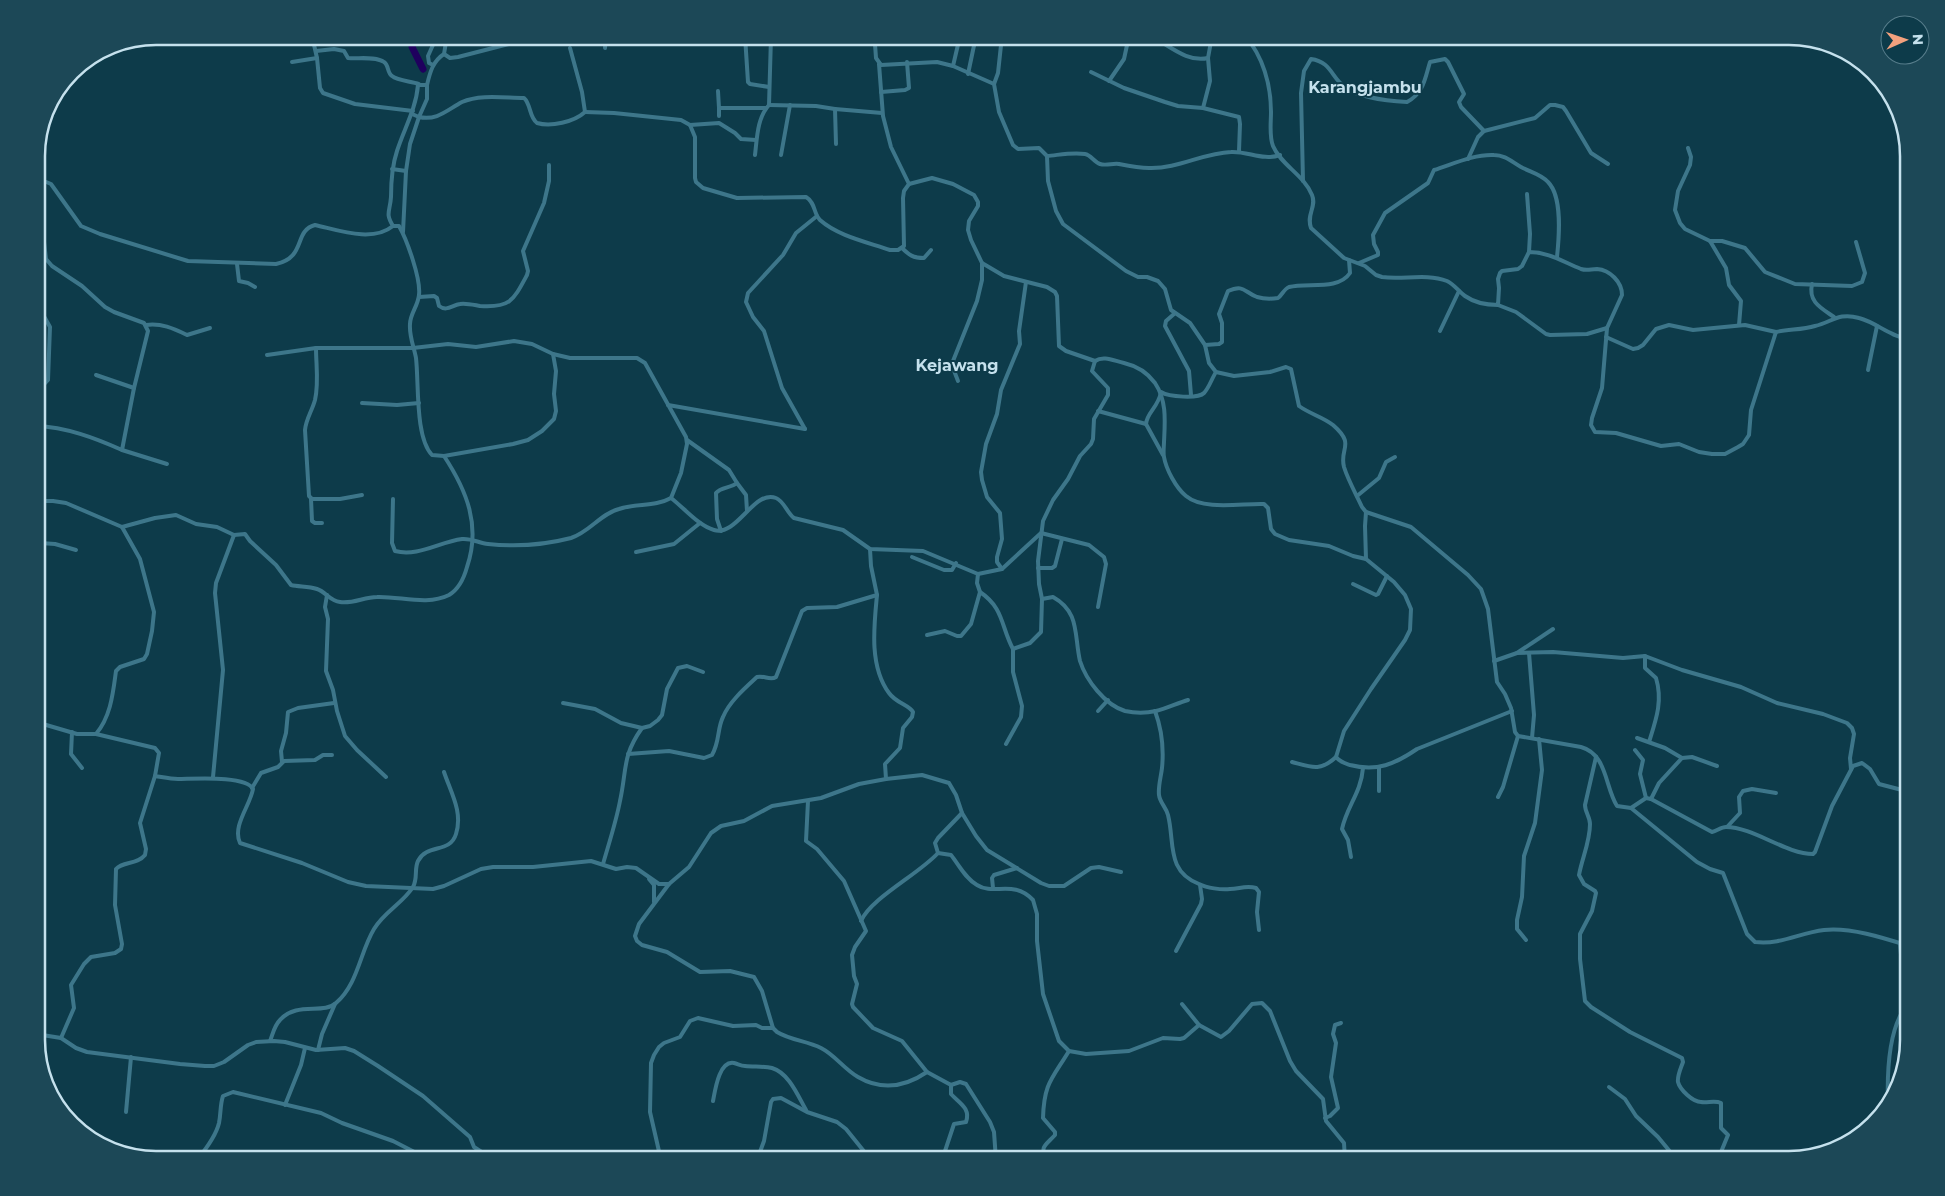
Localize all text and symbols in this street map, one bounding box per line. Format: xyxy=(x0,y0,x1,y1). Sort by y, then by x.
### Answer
north arrow xyxy=(1880,15,1930,65)
text: N xyxy=(1909,34,1927,46)
district label: Karangjambu xyxy=(1308,78,1422,97)
district label: Kejawang xyxy=(916,356,998,375)

